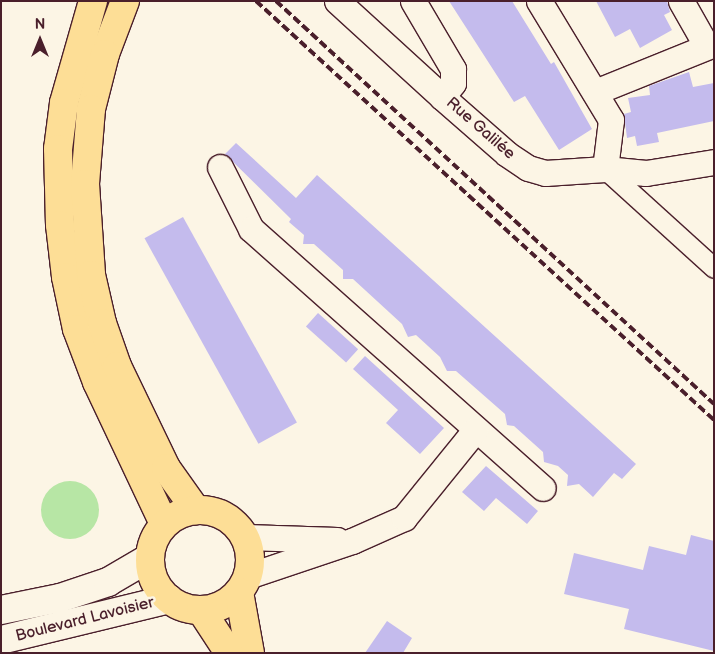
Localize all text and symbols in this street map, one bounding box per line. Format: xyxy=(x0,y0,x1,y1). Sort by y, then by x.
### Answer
north arrow xyxy=(15,15,65,65)
text: N xyxy=(35,16,45,33)
street label: Rue Galilée xyxy=(442,94,518,164)
street label: Boulevard Lavoisier xyxy=(14,593,156,647)

